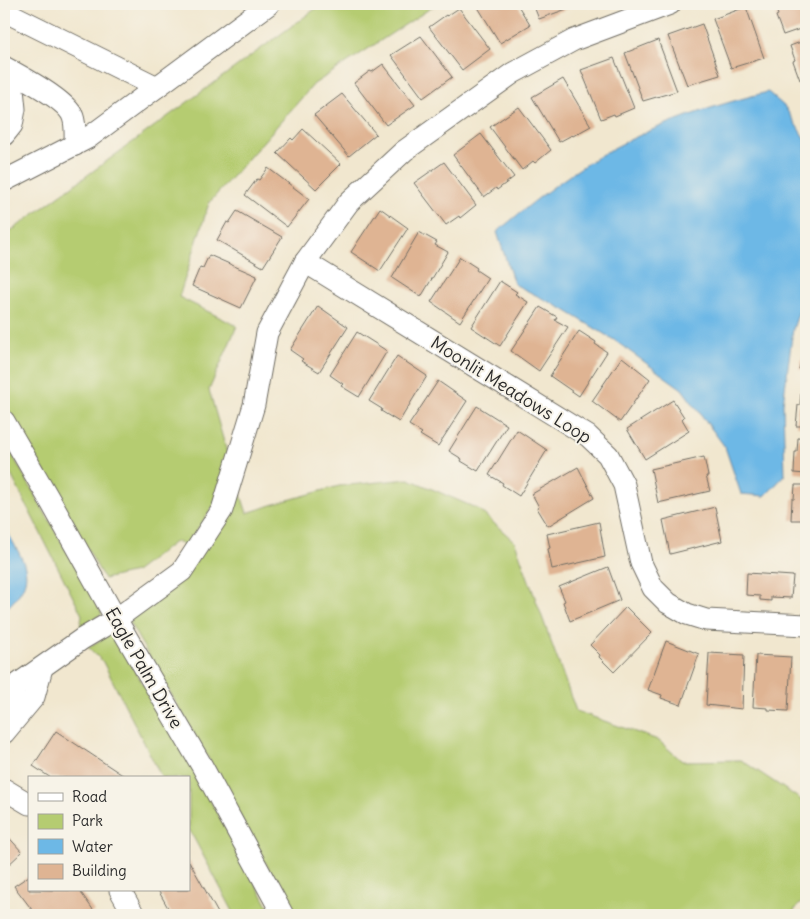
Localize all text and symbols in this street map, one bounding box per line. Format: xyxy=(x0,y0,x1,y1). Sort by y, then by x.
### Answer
street label: Moonlit Meadows Loop xyxy=(427,331,596,448)
street label: Eagle Palm Drive xyxy=(100,603,188,732)
legend xyxy=(28,776,190,892)
text: Road xyxy=(72,787,107,806)
text: Park xyxy=(72,811,103,830)
text: Water xyxy=(72,837,113,856)
text: Building xyxy=(72,861,127,880)

